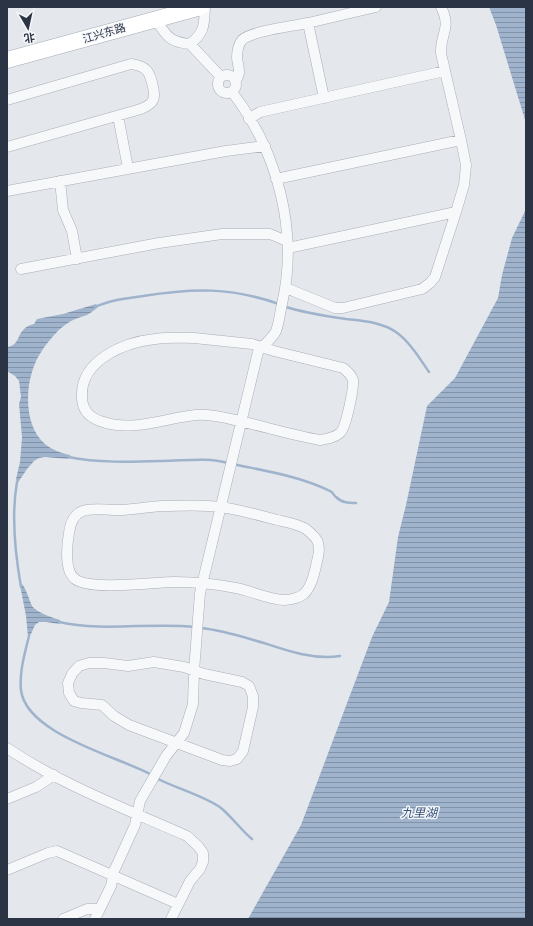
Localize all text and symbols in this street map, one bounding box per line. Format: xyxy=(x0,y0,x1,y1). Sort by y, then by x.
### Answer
north arrow xyxy=(8,8,48,48)
street label: 江兴东路 xyxy=(81,21,127,45)
text: 北 xyxy=(23,31,36,45)
water label: 九里湖 xyxy=(401,806,439,820)

